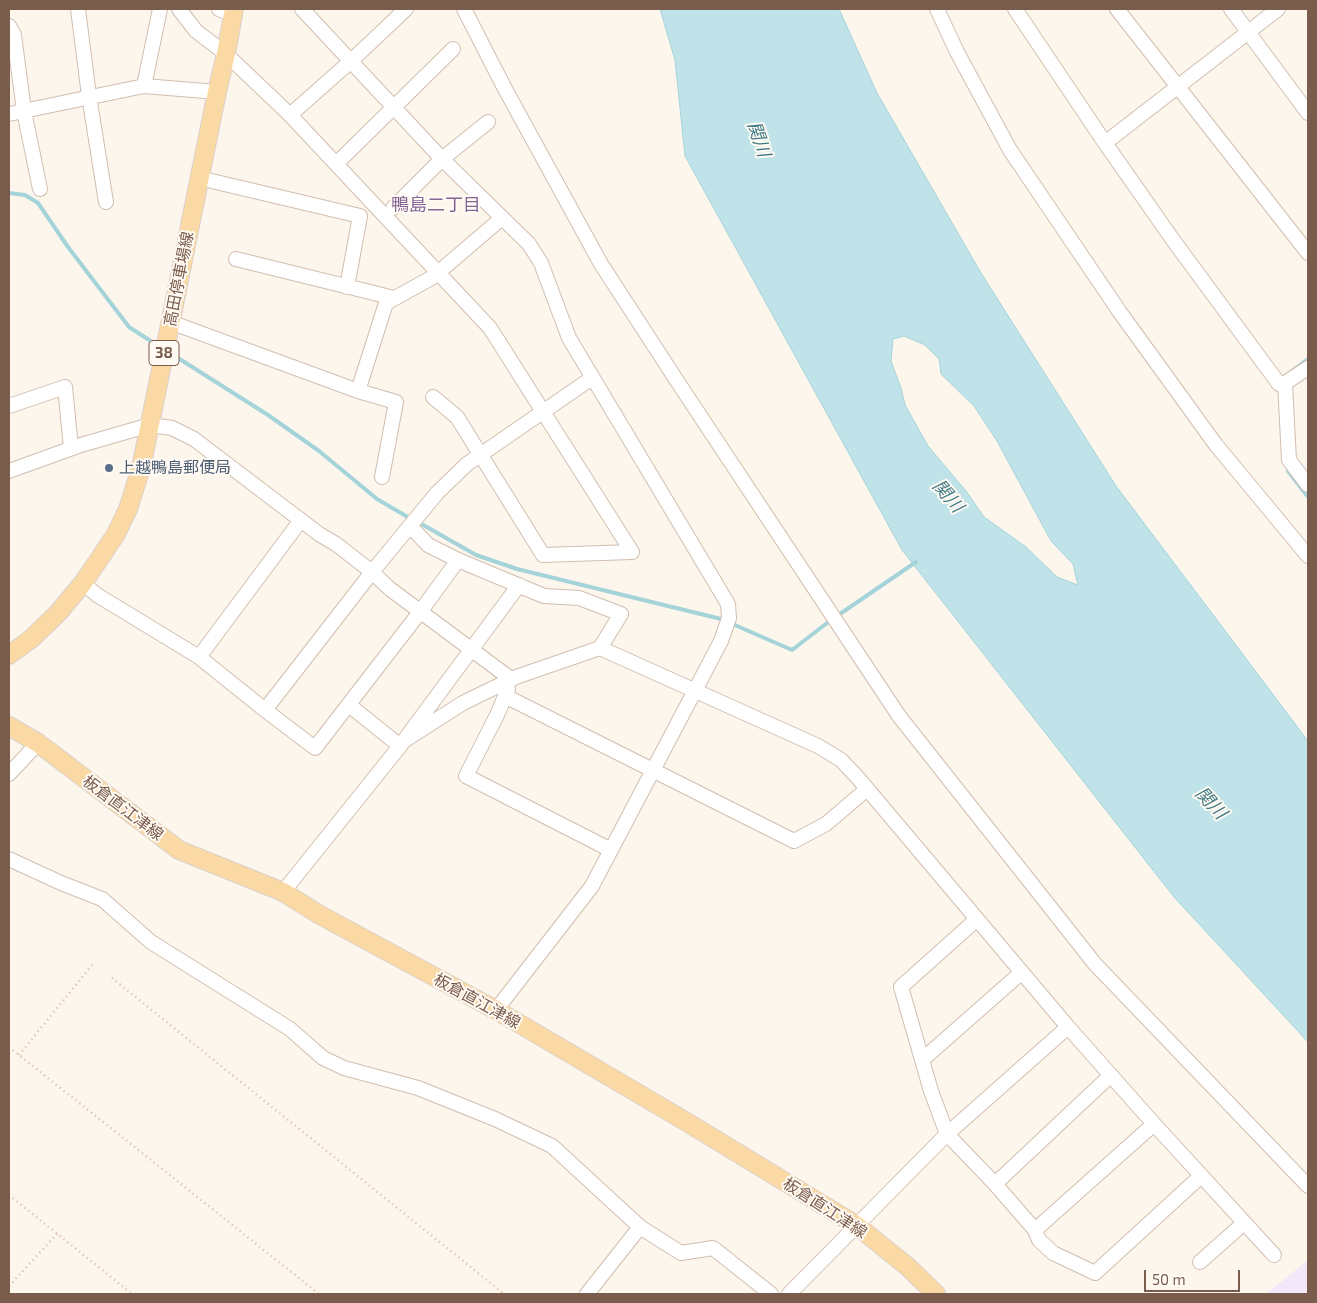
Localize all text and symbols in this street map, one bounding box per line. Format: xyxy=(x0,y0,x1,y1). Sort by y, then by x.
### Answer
water label: 関川 xyxy=(743,118,775,160)
district label: 鴨島二丁目 xyxy=(391,194,481,216)
street label: 高田停車場線 xyxy=(160,230,198,328)
road number: 38 xyxy=(149,340,179,366)
place label: 上越鴨島郵便局 xyxy=(119,458,231,478)
marker: 上越鴨島郵便局 xyxy=(103,462,115,474)
water label: 関川 xyxy=(928,475,968,517)
street label: 板倉直江津線 xyxy=(79,771,167,845)
water label: 関川 xyxy=(1191,782,1231,824)
street label: 板倉直江津線 xyxy=(430,969,524,1033)
street label: 板倉直江津線 xyxy=(780,1174,870,1242)
scale bar xyxy=(1147,1260,1243,1292)
text: 50 m xyxy=(1152,1270,1186,1288)

